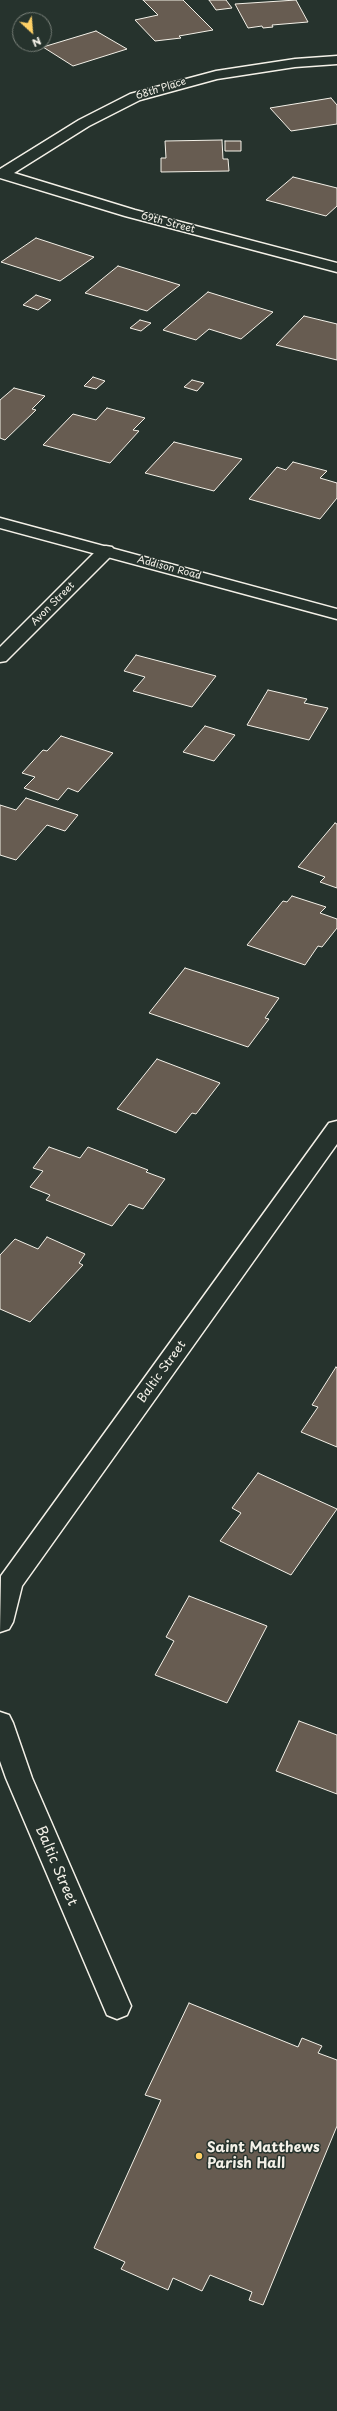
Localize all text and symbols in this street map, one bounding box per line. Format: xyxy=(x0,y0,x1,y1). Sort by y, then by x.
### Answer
north arrow xyxy=(12,12,52,52)
text: N xyxy=(29,33,45,52)
street label: 68th Place xyxy=(134,76,188,102)
street label: 69th Street xyxy=(140,210,196,236)
street label: Addison Road xyxy=(136,554,202,582)
street label: Avon Street xyxy=(29,580,77,628)
street label: Baltic Street xyxy=(135,1338,189,1406)
street label: Baltic Street xyxy=(32,1824,80,1908)
place label: Saint Matthews Parish Hall xyxy=(207,2140,320,2172)
marker: Saint Matthews Parish Hall xyxy=(194,2151,204,2161)

